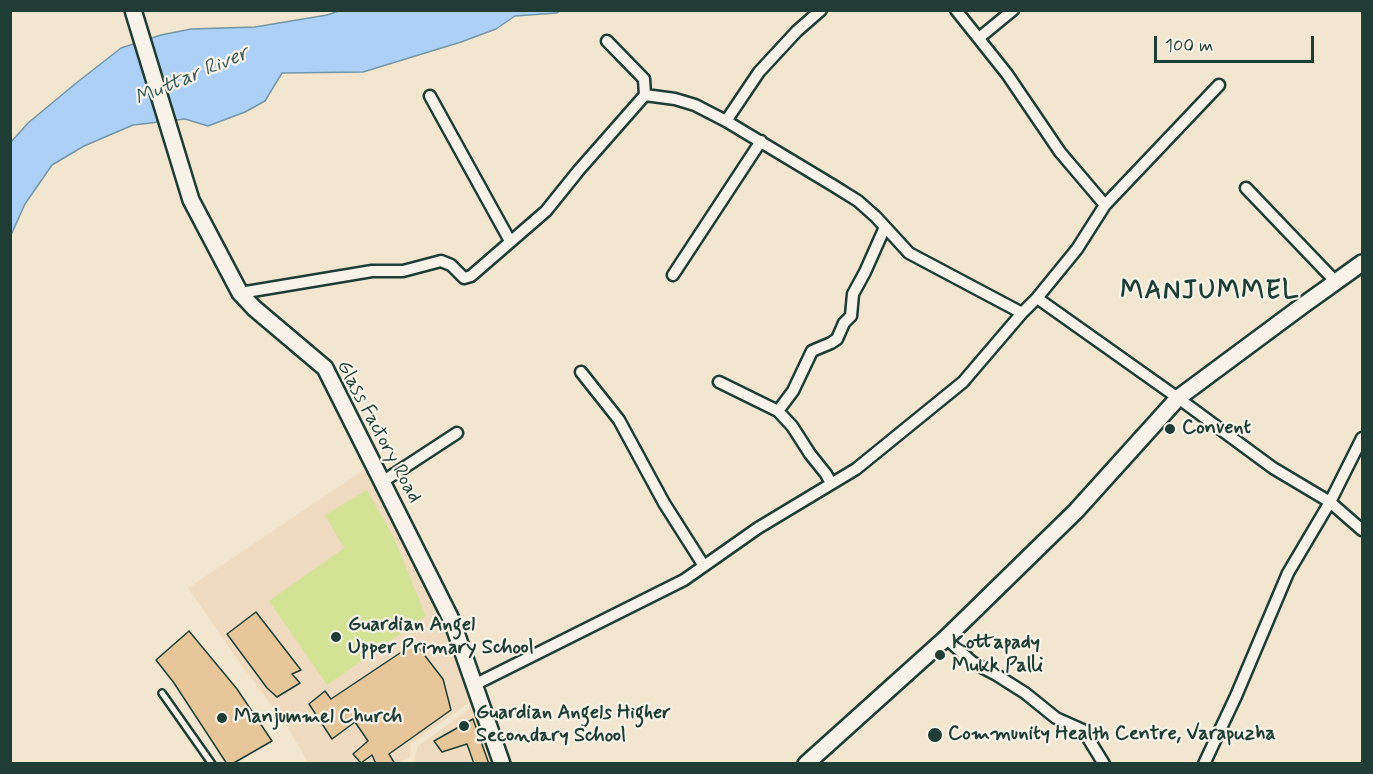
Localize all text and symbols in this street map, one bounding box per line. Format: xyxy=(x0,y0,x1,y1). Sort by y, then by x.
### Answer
scale bar xyxy=(1157,24,1318,62)
text: 100 m xyxy=(1165,34,1213,58)
water label: Muttar River xyxy=(131,42,253,112)
district label: MANJUMMEL xyxy=(1120,277,1300,309)
street label: Glass Factory Road xyxy=(330,357,426,507)
place label: Convent xyxy=(1182,417,1251,441)
marker: Convent xyxy=(1163,422,1177,436)
place label: Guardian Angel Upper Primary School xyxy=(348,614,534,661)
marker: Guardian Angel Upper Primary School xyxy=(329,630,343,644)
place label: Kottapady Mukk Palli xyxy=(952,632,1043,679)
marker: Kottapady Mukk Palli xyxy=(933,648,947,662)
place label: Guardian Angels Higher Secondary School xyxy=(476,702,671,749)
place label: Manjummel Church xyxy=(234,706,402,730)
marker: Manjummel Church xyxy=(215,711,229,725)
marker: Guardian Angels Higher Secondary School xyxy=(457,719,471,733)
place label: Community Health Centre, Varapuzha xyxy=(948,723,1276,747)
marker: Community Health Centre, Varapuzha xyxy=(926,726,944,744)

